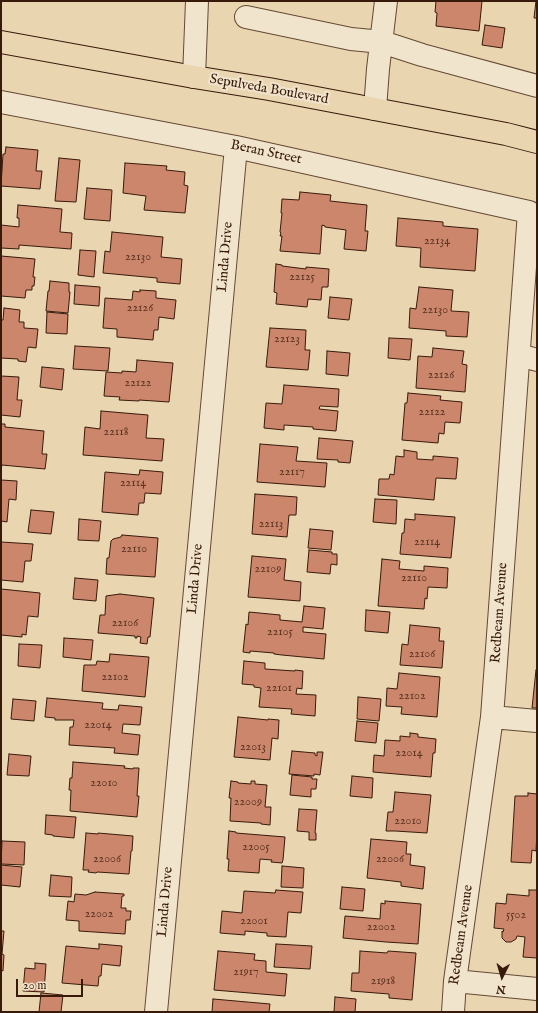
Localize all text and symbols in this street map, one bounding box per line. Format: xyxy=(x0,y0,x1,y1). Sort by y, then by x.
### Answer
street label: Sepulveda Boulevard xyxy=(208,71,330,109)
street label: Beran Street xyxy=(229,137,303,169)
street label: Linda Drive xyxy=(215,221,237,293)
house number: 22134 xyxy=(424,235,450,249)
house number: 22130 xyxy=(125,251,151,265)
house number: 22125 xyxy=(289,271,315,285)
house number: 22126 xyxy=(127,302,153,316)
house number: 22130 xyxy=(422,304,448,318)
house number: 22123 xyxy=(274,333,300,347)
house number: 22126 xyxy=(428,369,454,383)
house number: 22122 xyxy=(125,377,151,391)
house number: 22122 xyxy=(419,406,445,420)
house number: 22118 xyxy=(104,426,128,440)
house number: 22117 xyxy=(279,466,305,480)
house number: 22114 xyxy=(120,477,146,491)
house number: 22113 xyxy=(259,518,283,532)
house number: 22114 xyxy=(414,536,440,550)
house number: 22110 xyxy=(121,543,147,557)
street label: Linda Drive xyxy=(185,543,207,615)
street label: Redbeam Avenue xyxy=(488,562,512,664)
house number: 22109 xyxy=(255,563,281,577)
house number: 22110 xyxy=(401,572,427,586)
house number: 22106 xyxy=(112,617,138,631)
house number: 22105 xyxy=(267,626,293,640)
house number: 22106 xyxy=(409,648,435,662)
house number: 22102 xyxy=(101,671,129,685)
house number: 22101 xyxy=(266,682,292,696)
house number: 22102 xyxy=(398,690,426,704)
house number: 22014 xyxy=(84,719,112,733)
house number: 22013 xyxy=(240,741,266,755)
house number: 22014 xyxy=(395,747,423,761)
house number: 22010 xyxy=(90,777,118,791)
house number: 22009 xyxy=(234,796,262,810)
house number: 22010 xyxy=(394,815,422,829)
house number: 22005 xyxy=(242,841,270,855)
house number: 22006 xyxy=(93,853,121,867)
house number: 22006 xyxy=(376,853,404,867)
street label: Linda Drive xyxy=(155,866,177,938)
street label: Redbeam Avenue xyxy=(447,884,477,986)
house number: 22002 xyxy=(85,908,113,922)
house number: 5502 xyxy=(506,909,526,923)
house number: 22001 xyxy=(240,915,268,929)
house number: 22002 xyxy=(367,921,395,935)
north arrow xyxy=(482,957,522,997)
house number: 21917 xyxy=(233,966,259,980)
scale bar xyxy=(18,971,85,997)
house number: 21918 xyxy=(371,975,395,989)
text: 20 m xyxy=(23,978,46,993)
text: N xyxy=(496,982,506,996)

